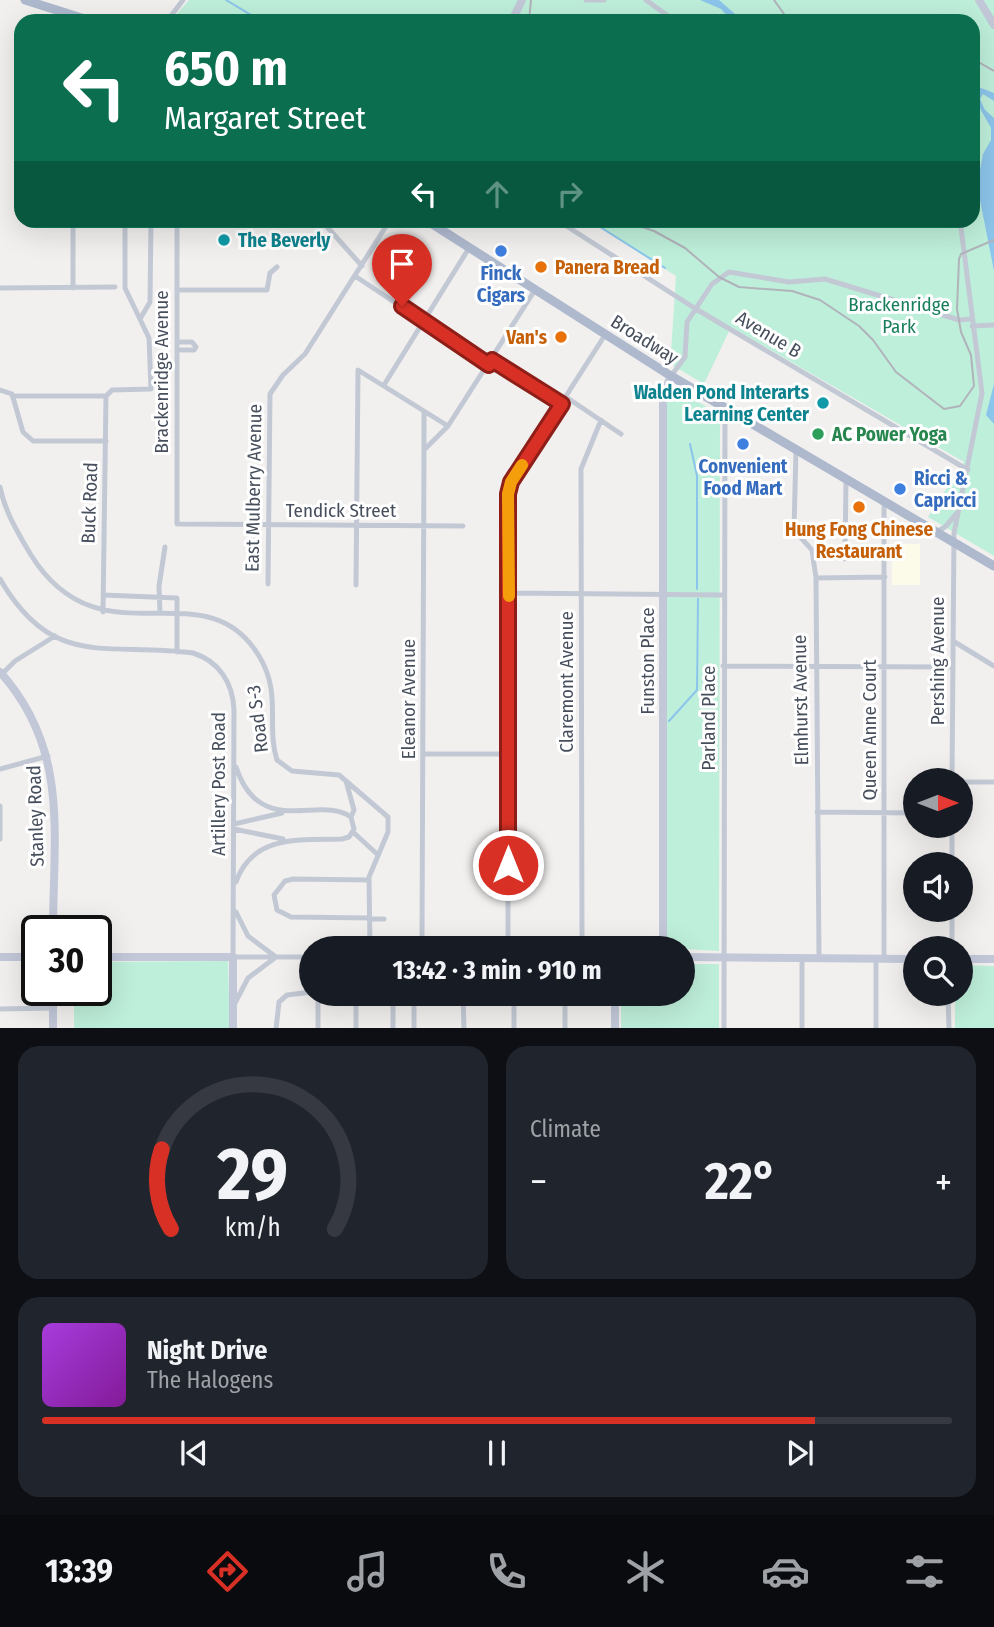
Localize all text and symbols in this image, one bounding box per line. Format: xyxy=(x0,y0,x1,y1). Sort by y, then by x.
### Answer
text: 650 m xyxy=(164,39,288,98)
icon: left xyxy=(49,42,140,133)
text: Margaret Street xyxy=(164,99,366,137)
icon: left xyxy=(405,175,443,213)
icon: ahead xyxy=(478,175,516,213)
icon: right xyxy=(551,175,589,213)
place label: The Beverly xyxy=(238,229,331,252)
marker: The Beverly xyxy=(216,232,232,248)
pin xyxy=(372,234,432,306)
marker: Finck Cigars xyxy=(493,243,509,259)
icon: arrive xyxy=(383,245,421,283)
place label: Panera Bread xyxy=(555,256,660,279)
marker: Panera Bread xyxy=(533,259,549,275)
place label: Finck Cigars xyxy=(477,262,526,307)
street label: Brackenridge Avenue xyxy=(150,290,173,454)
park label: Brackenridge Park xyxy=(848,293,950,338)
street label: Avenue B xyxy=(732,306,806,363)
street label: Broadway xyxy=(607,310,683,369)
place label: Van's xyxy=(505,326,548,349)
marker: Van's xyxy=(553,329,569,345)
place label: Walden Pond Interarts Learning Center xyxy=(634,381,810,426)
marker: Walden Pond Interarts Learning Center xyxy=(815,395,831,411)
street label: East Mulberry Avenue xyxy=(241,404,266,572)
place label: AC Power Yoga xyxy=(831,423,947,446)
marker: AC Power Yoga xyxy=(810,426,826,442)
marker: Convenient Food Mart xyxy=(735,436,751,452)
place label: Convenient Food Mart xyxy=(698,455,788,500)
street label: Buck Road xyxy=(77,462,102,544)
place label: Ricci & Capricci xyxy=(914,467,977,512)
marker: Ricci & Capricci xyxy=(892,481,908,497)
street label: Tendick Street xyxy=(286,499,397,522)
marker: Hung Fong Chinese Restaurant xyxy=(851,499,867,515)
place label: Hung Fong Chinese Restaurant xyxy=(785,518,933,563)
street label: Pershing Avenue xyxy=(926,597,949,725)
street label: Funston Place xyxy=(636,607,659,715)
street label: Claremont Avenue xyxy=(555,611,578,753)
street label: Elmhurst Avenue xyxy=(788,634,813,765)
street label: Eleanor Avenue xyxy=(397,639,420,759)
street label: Queen Anne Court xyxy=(858,659,881,801)
street label: Parland Place xyxy=(697,666,720,770)
street label: Road S-3 xyxy=(242,684,273,754)
street label: Artillery Post Road xyxy=(207,712,230,856)
street label: Stanley Road xyxy=(22,765,49,867)
north arrow xyxy=(903,768,973,838)
map controls xyxy=(903,768,973,1006)
position arrow xyxy=(471,828,545,902)
button: sound xyxy=(903,852,973,922)
speed limit sign: 30 xyxy=(21,915,112,1006)
button: search xyxy=(903,936,973,1006)
text: 13:42 · 3 min · 910 m xyxy=(392,955,602,986)
text: Climate xyxy=(530,1115,601,1143)
text: 29 xyxy=(217,1131,288,1218)
text: 22° xyxy=(705,1150,777,1213)
text: − xyxy=(530,1159,547,1205)
text: + xyxy=(935,1159,952,1205)
text: km/h xyxy=(225,1212,281,1242)
text: Night Drive xyxy=(147,1335,267,1366)
text: The Halogens xyxy=(147,1366,273,1394)
icon: previous xyxy=(175,1434,213,1472)
icon: pause xyxy=(478,1434,516,1472)
icon: next xyxy=(781,1434,819,1472)
icon: directions xyxy=(203,1547,252,1596)
icon: music xyxy=(343,1547,392,1596)
icon: phone xyxy=(482,1547,531,1596)
icon: climate xyxy=(621,1547,670,1596)
icon: car xyxy=(761,1547,810,1596)
icon: filters xyxy=(900,1547,949,1596)
text: 13:39 xyxy=(45,1552,113,1590)

